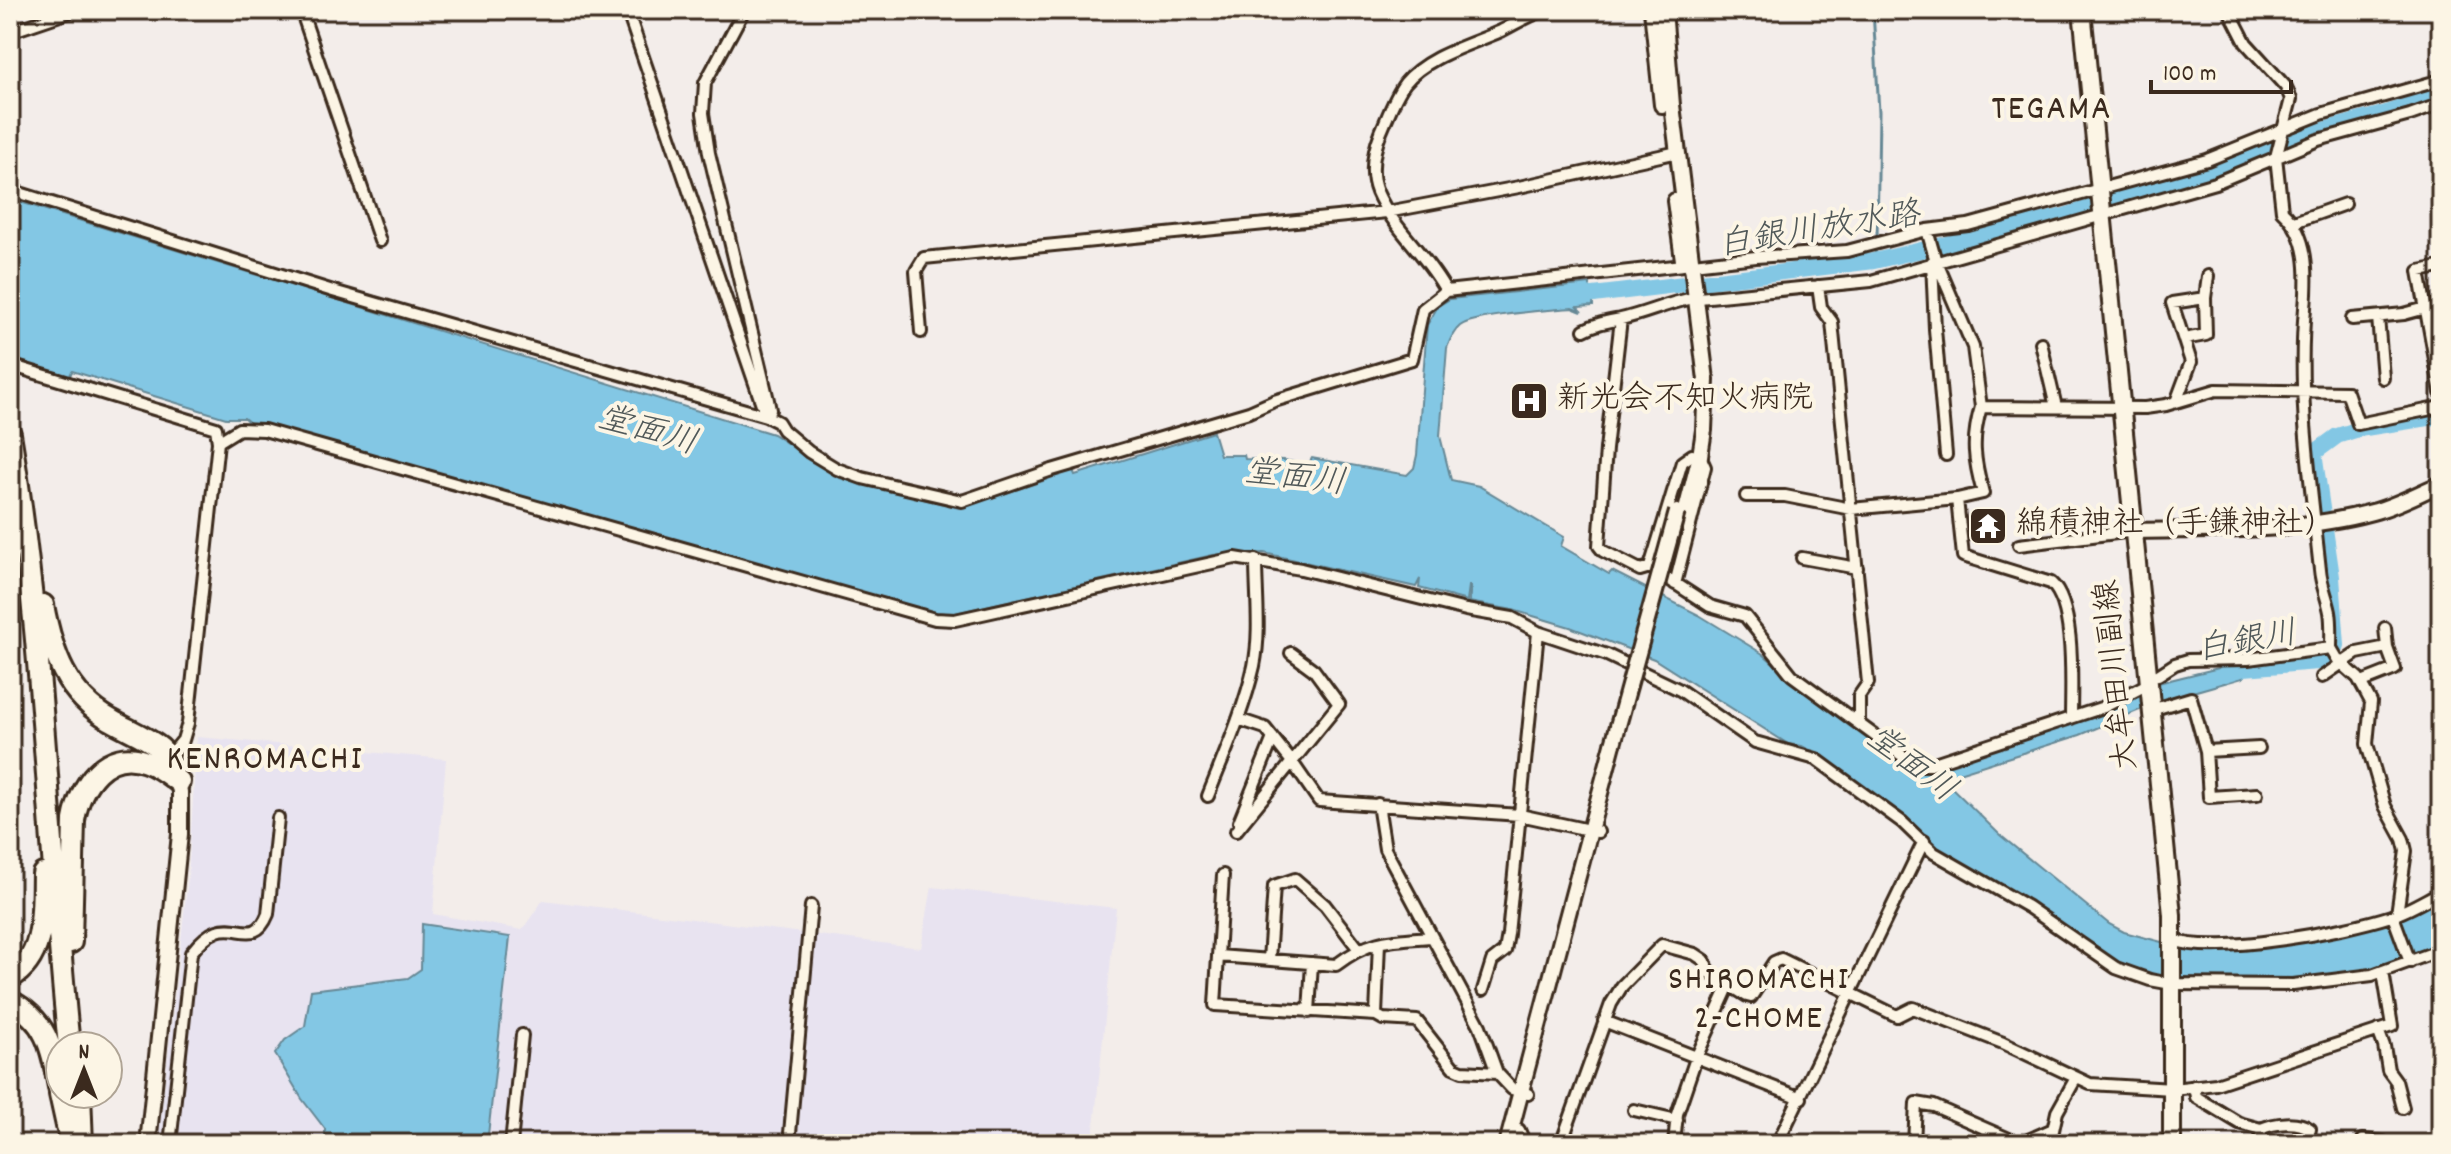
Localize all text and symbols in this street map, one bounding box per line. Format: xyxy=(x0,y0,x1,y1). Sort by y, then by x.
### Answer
scale bar xyxy=(2151,44,2291,94)
text: 100 m xyxy=(2163,58,2216,92)
district label: TEGAMA xyxy=(1991,85,2113,137)
water label: 白銀川放水路 xyxy=(1714,192,1926,272)
place label: 新光会不知火病院 xyxy=(1557,378,1813,424)
hospital icon: 新光会不知火病院 xyxy=(1508,380,1550,422)
water label: 堂面川 xyxy=(591,395,703,471)
water label: 堂面川 xyxy=(1241,449,1349,511)
place label: 綿積神社（手鎌神社） xyxy=(2016,503,2336,549)
temple icon: 綿積神社（手鎌神社） xyxy=(1967,505,2009,547)
street label: 大牟田川副線 xyxy=(2086,577,2152,773)
water label: 白銀川 xyxy=(2193,611,2301,677)
water label: 堂面川 xyxy=(1855,716,1965,816)
district label: KENROMACHI xyxy=(166,735,364,787)
district label: SHIROMACHI 2-CHOME xyxy=(1668,957,1850,1045)
north arrow xyxy=(44,1030,124,1110)
text: N xyxy=(79,1038,90,1069)

